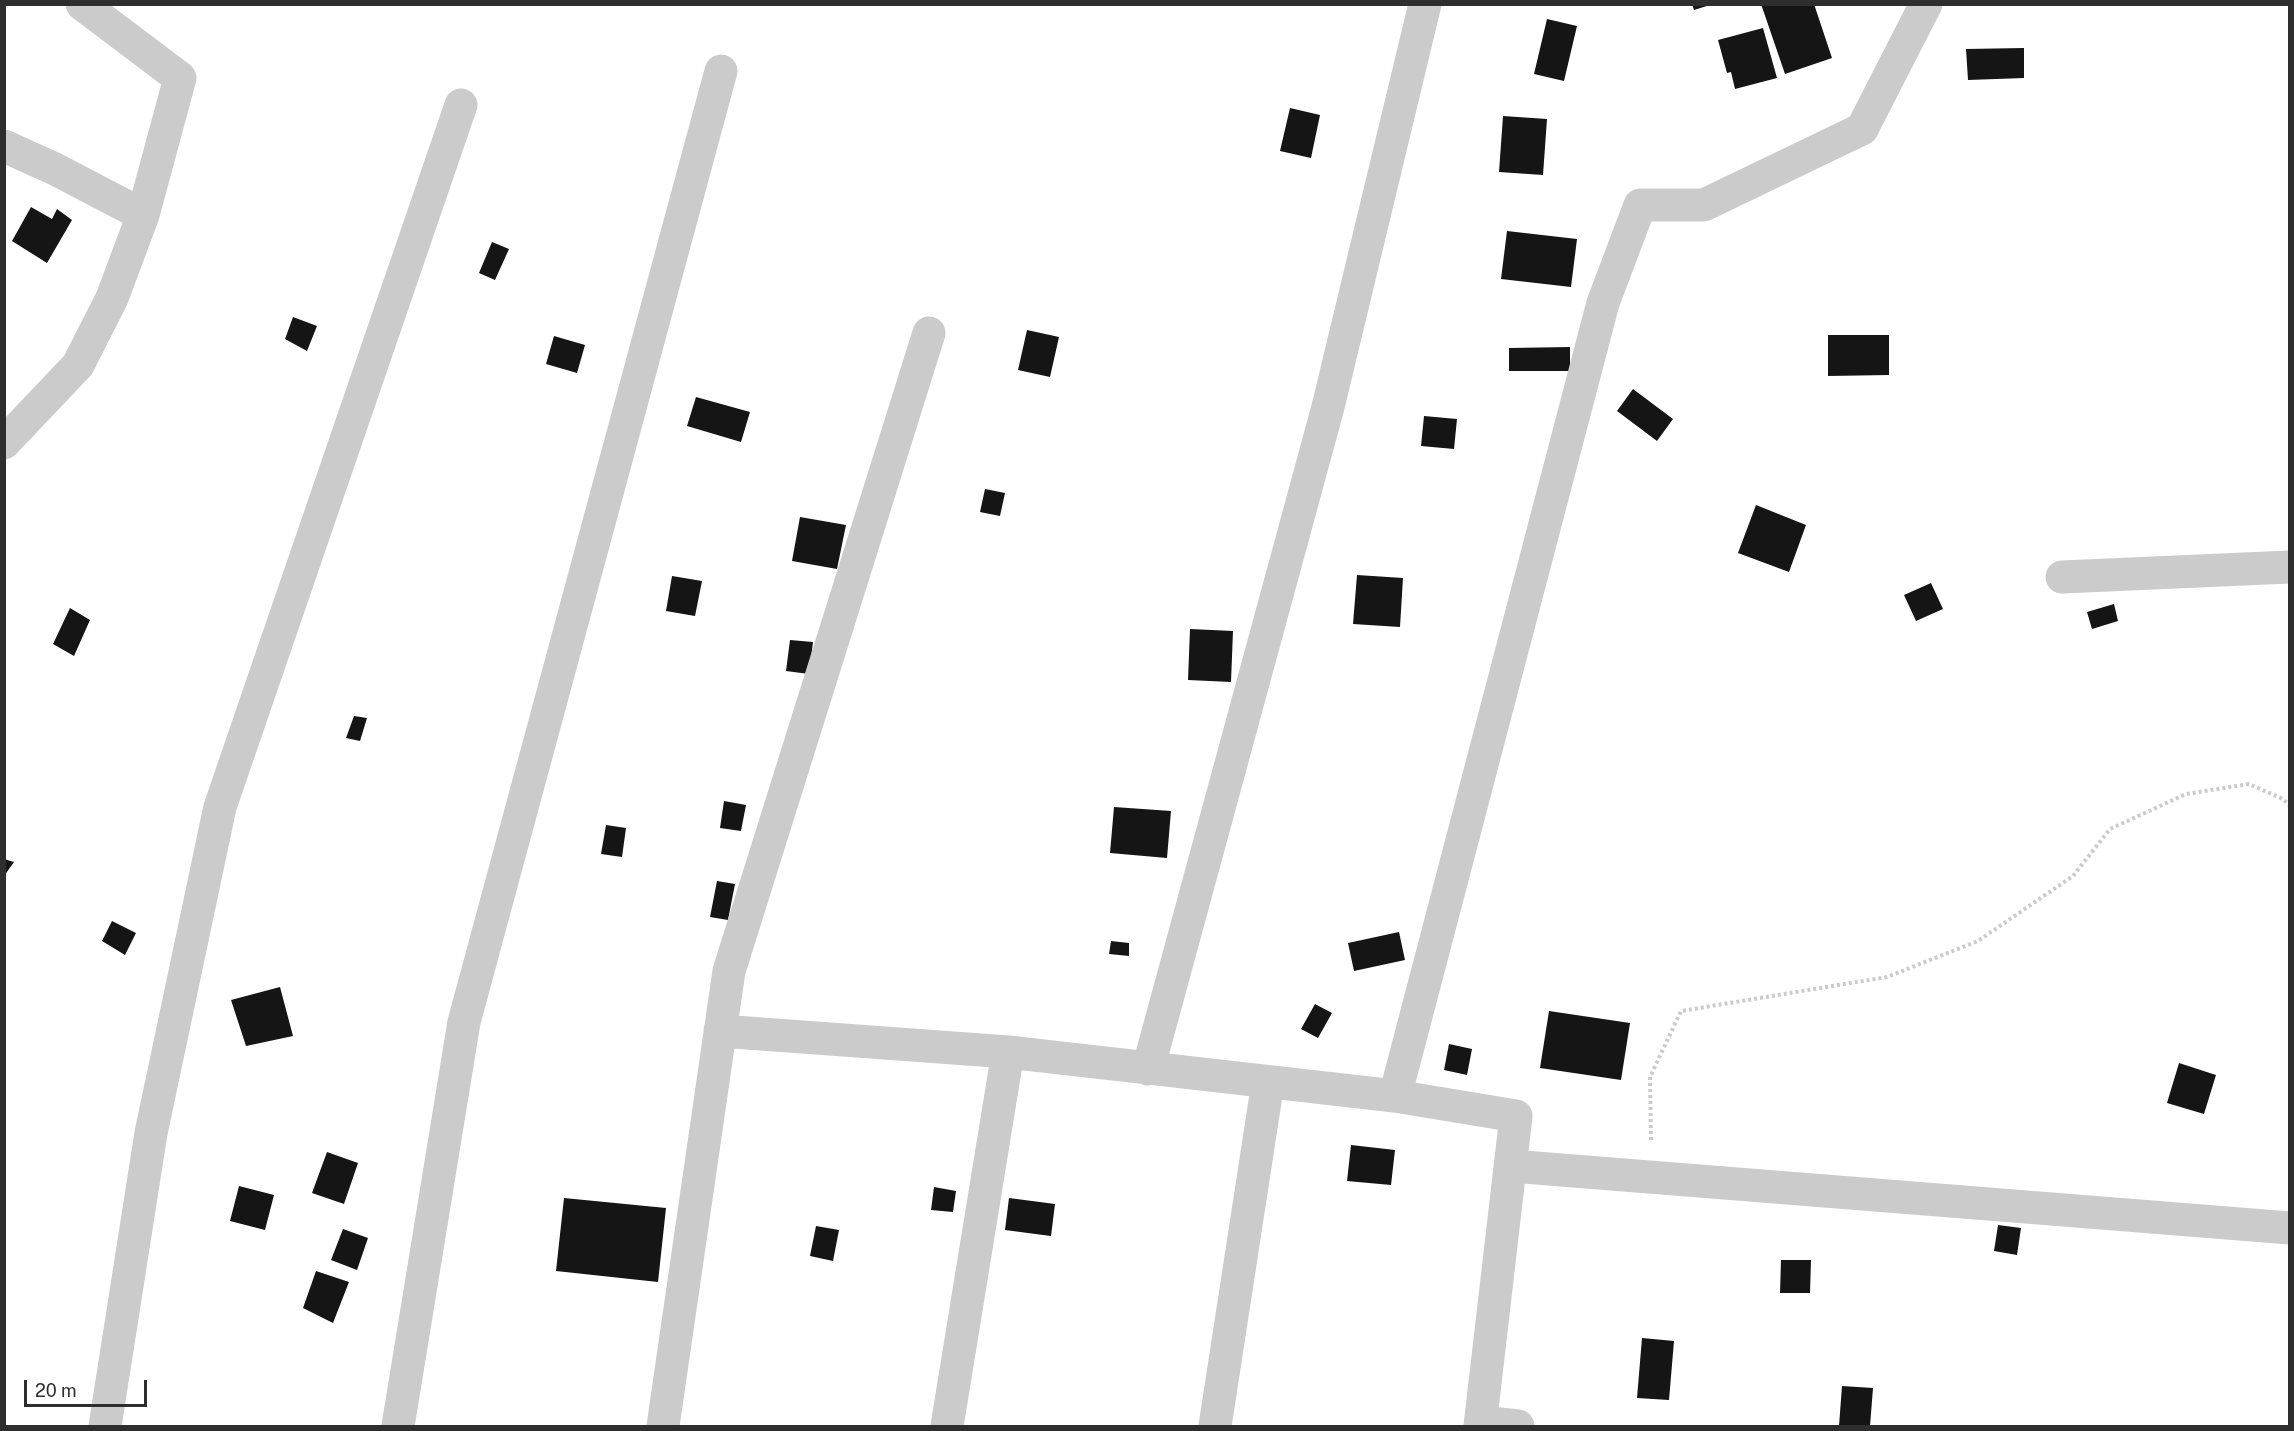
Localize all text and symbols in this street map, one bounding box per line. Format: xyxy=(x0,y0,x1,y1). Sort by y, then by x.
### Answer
scale bar xyxy=(27,1368,150,1406)
text: 20 m xyxy=(35,1380,77,1401)

